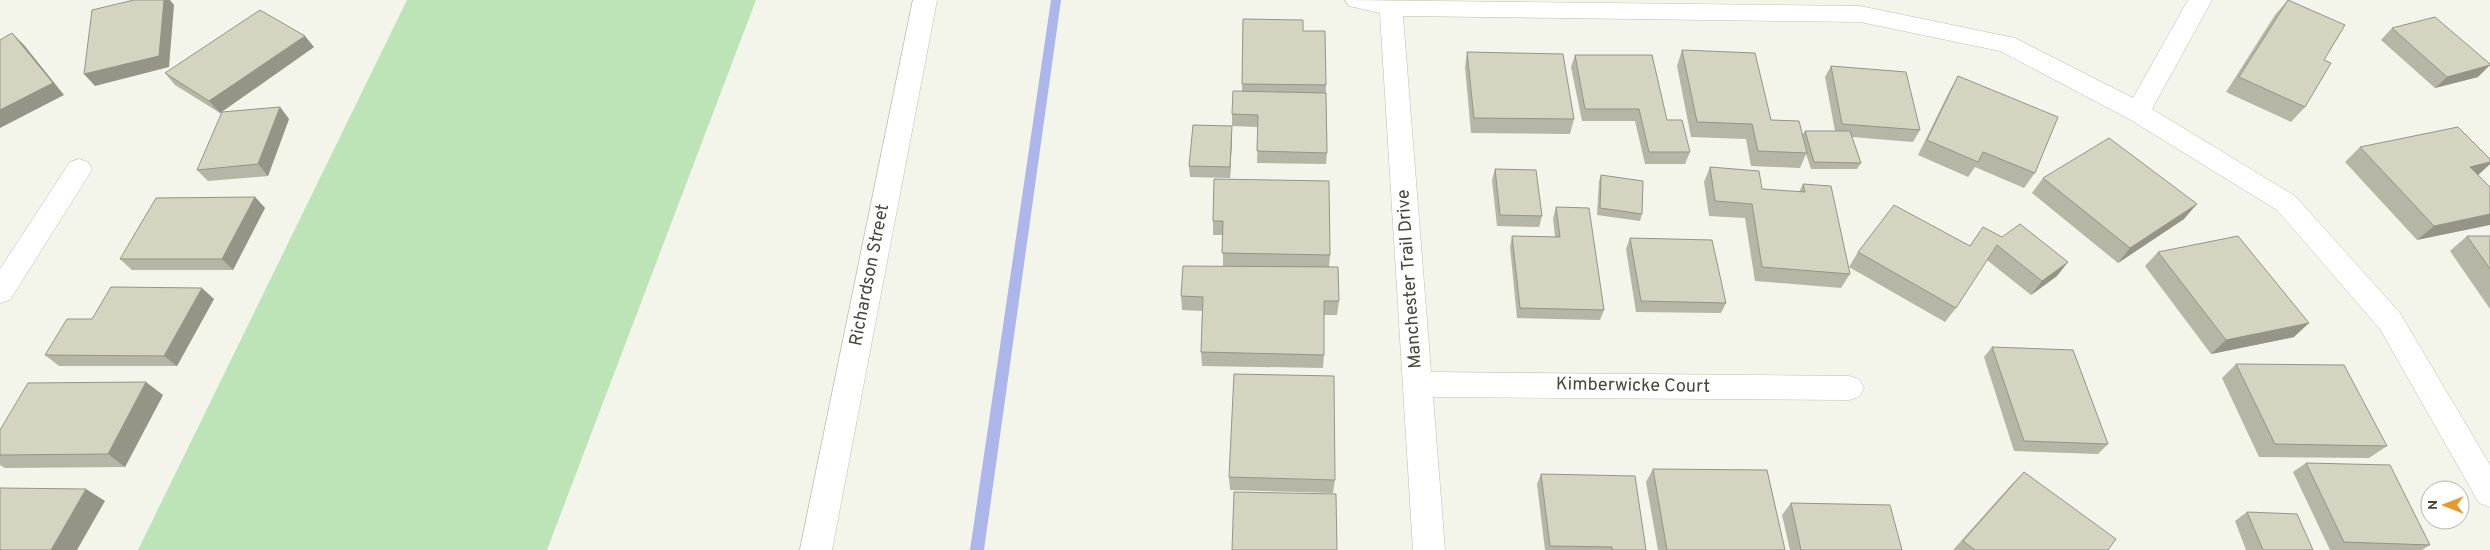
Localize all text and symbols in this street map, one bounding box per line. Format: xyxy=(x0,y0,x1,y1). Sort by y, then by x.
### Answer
street label: Manchester Trail Drive xyxy=(1392,189,1428,369)
street label: Richardson Street xyxy=(845,202,895,348)
street label: Kimberwicke Court xyxy=(1556,373,1710,399)
north arrow xyxy=(2420,480,2470,530)
text: N xyxy=(2425,500,2442,510)

